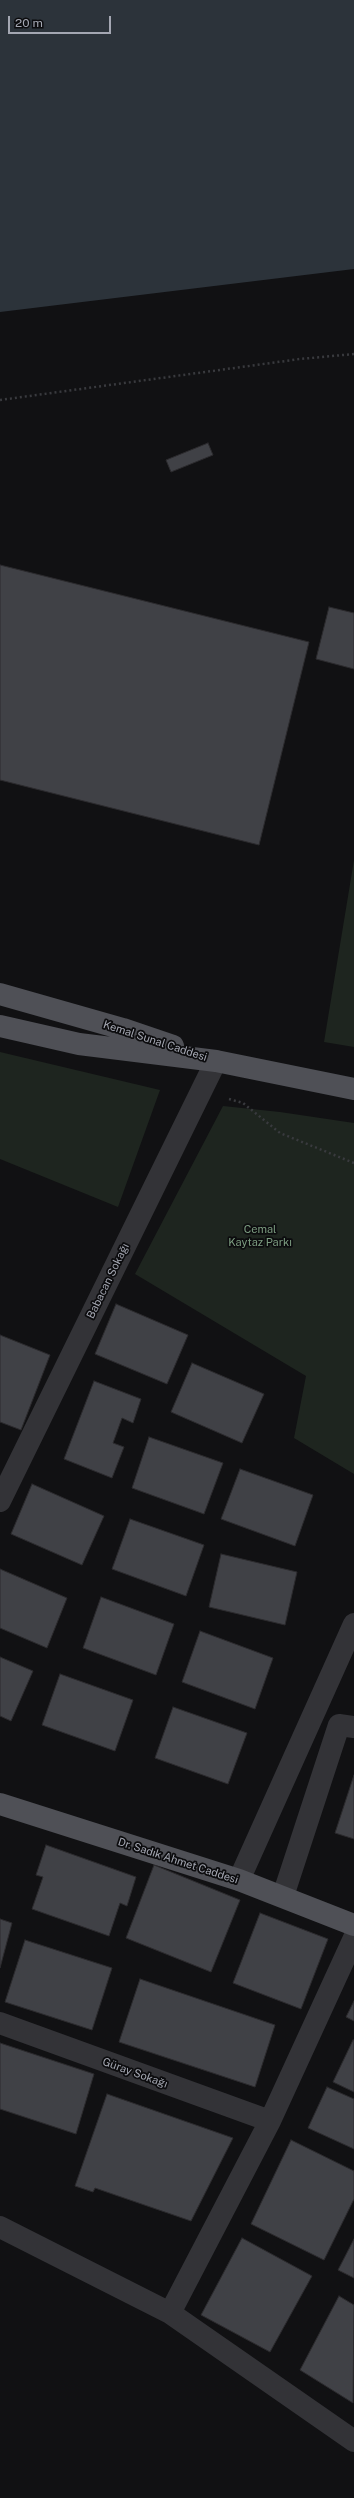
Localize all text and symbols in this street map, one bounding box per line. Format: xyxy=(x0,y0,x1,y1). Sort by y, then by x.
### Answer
scale bar xyxy=(10,8,113,34)
text: 20 m xyxy=(15,16,43,30)
street label: Kemal Sunal Caddesi xyxy=(101,1018,209,1064)
park label: Cemal Kaytaz Parkı xyxy=(228,1223,292,1249)
street label: Babacan Sokağı xyxy=(84,1241,132,1321)
street label: Dr. Sadık Ahmet Caddesi xyxy=(116,1835,240,1887)
street label: Güray Sokağı xyxy=(101,2055,169,2091)

